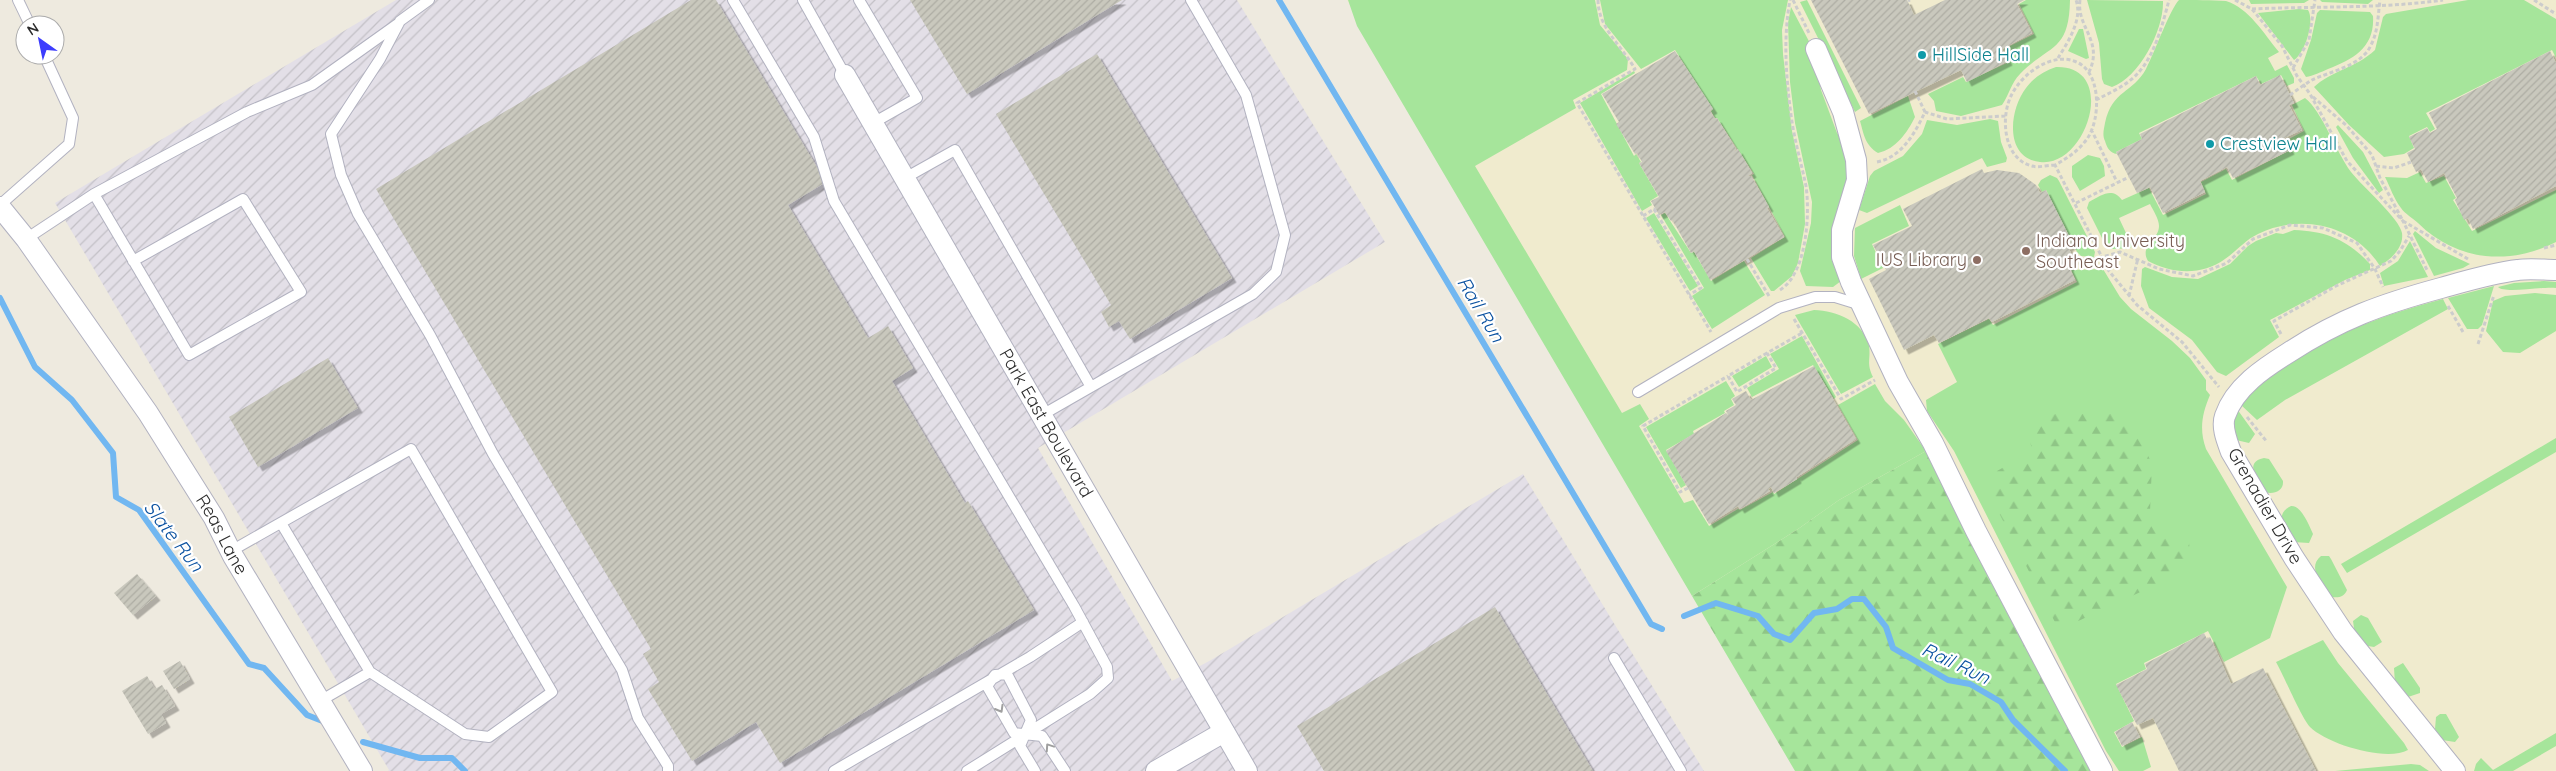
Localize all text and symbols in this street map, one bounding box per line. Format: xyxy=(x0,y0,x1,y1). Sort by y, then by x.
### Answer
north arrow xyxy=(15,15,65,65)
text: N xyxy=(24,19,42,39)
place label: HillSide Hall xyxy=(1932,43,2029,66)
marker: HillSide Hall xyxy=(1916,49,1928,61)
place label: Crestview Hall xyxy=(2220,132,2337,155)
marker: Crestview Hall xyxy=(2204,138,2216,150)
place label: Indiana University Southeast xyxy=(2036,229,2185,273)
marker: Indiana University Southeast xyxy=(2020,245,2032,257)
place label: IUS Library xyxy=(1876,248,1967,271)
marker: IUS Library xyxy=(1971,254,1983,266)
water label: Rail Run xyxy=(1452,272,1510,347)
street label: Park East Boulevard xyxy=(994,344,1099,502)
street label: Grenadier Drive xyxy=(2223,443,2308,568)
street label: Reas Lane xyxy=(191,490,253,578)
water label: Slate Run xyxy=(139,496,210,577)
water label: Rail Run xyxy=(1918,637,1995,690)
one-way arrow xyxy=(994,704,1004,713)
one-way arrow xyxy=(1046,743,1055,753)

